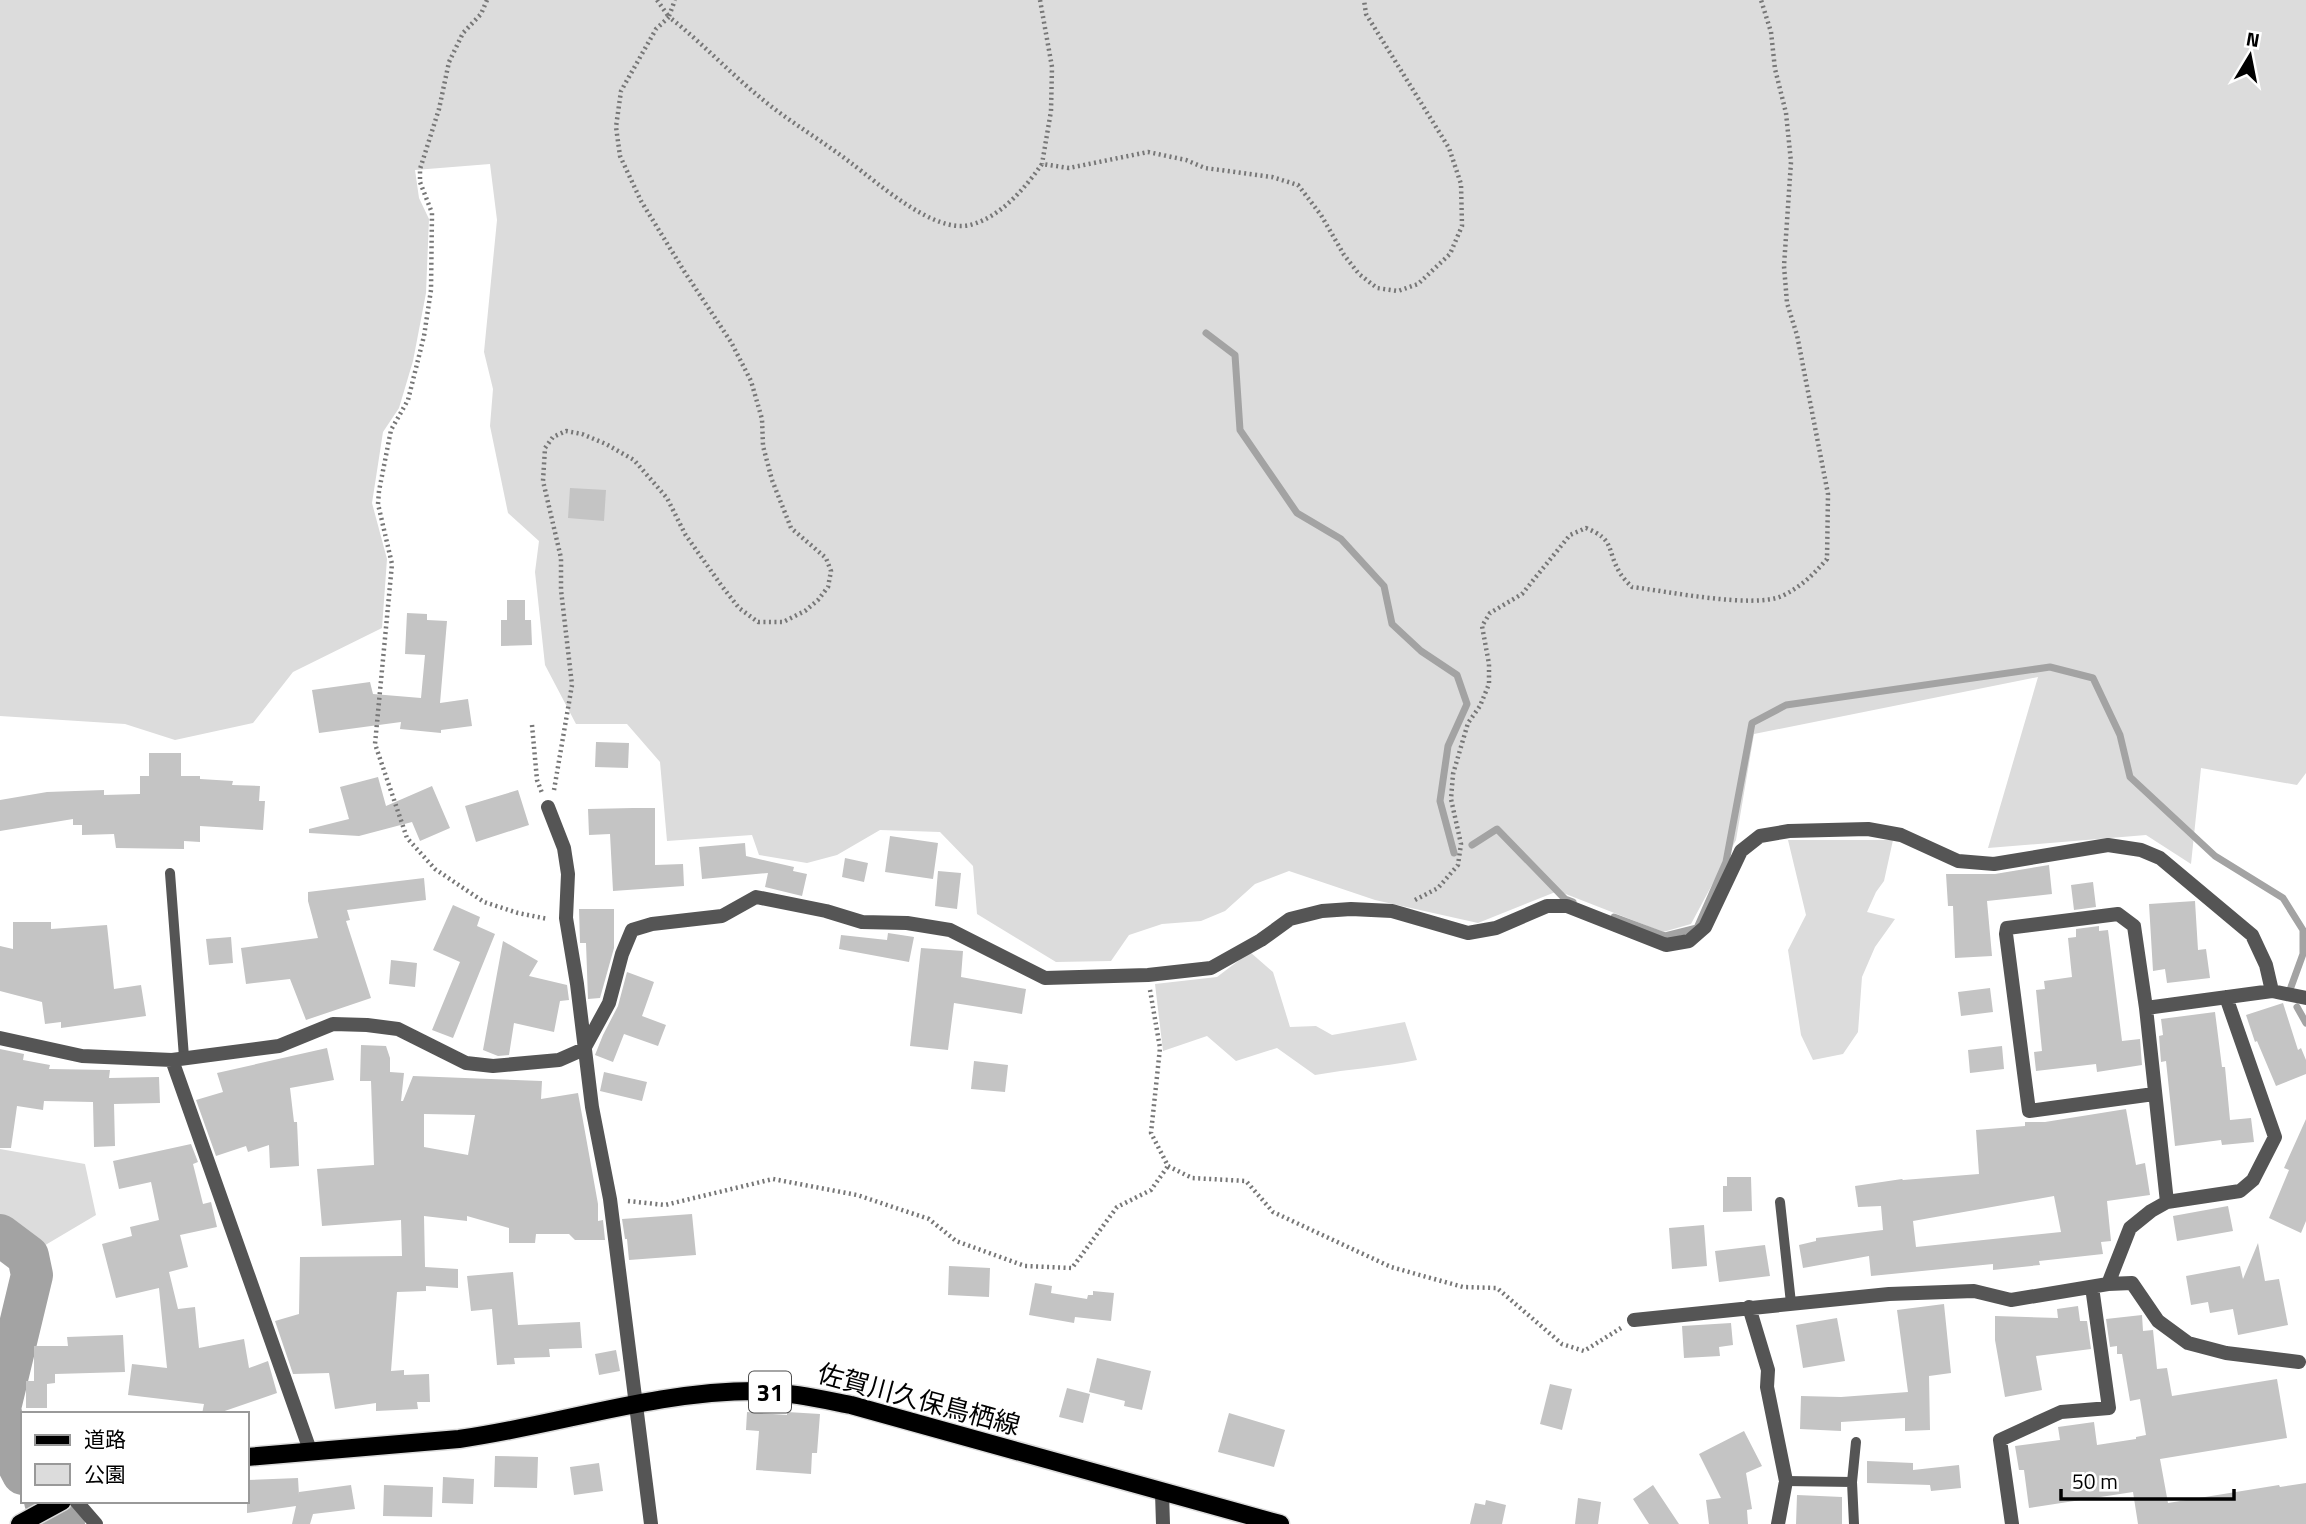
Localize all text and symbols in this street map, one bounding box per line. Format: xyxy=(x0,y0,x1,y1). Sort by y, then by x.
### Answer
north arrow xyxy=(2215,21,2285,91)
text: N xyxy=(2244,23,2262,54)
street label: 佐賀川久保鳥栖線 xyxy=(813,1353,1025,1445)
road number: 31 xyxy=(749,1372,791,1412)
legend xyxy=(21,1412,248,1503)
text: 道路 xyxy=(84,1423,126,1455)
text: 公園 xyxy=(84,1458,126,1490)
scale bar xyxy=(2061,1458,2234,1502)
text: 50 m xyxy=(2072,1465,2118,1497)

